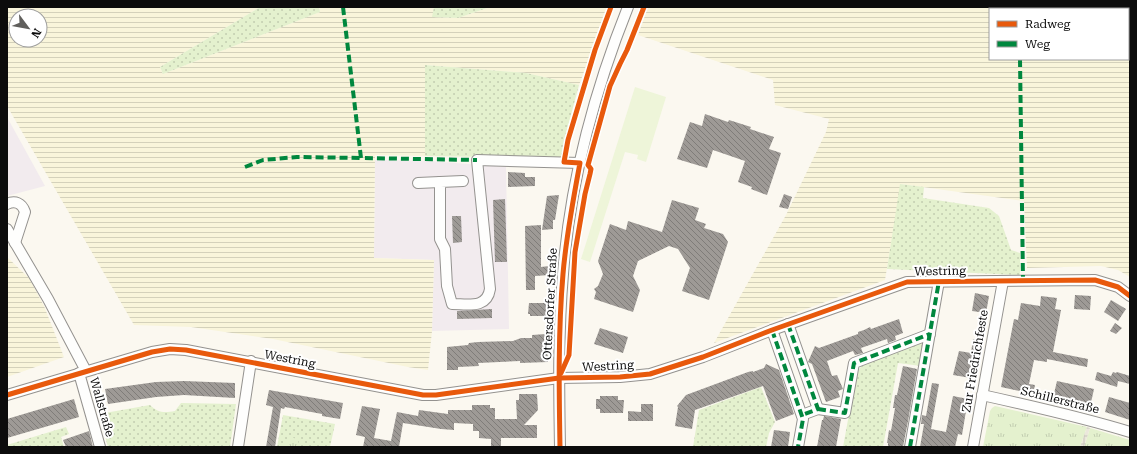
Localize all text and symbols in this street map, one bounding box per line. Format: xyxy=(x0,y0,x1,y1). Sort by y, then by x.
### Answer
north arrow xyxy=(8,8,48,48)
legend xyxy=(989,8,1129,60)
text: Radweg xyxy=(1025,17,1071,31)
text: N xyxy=(28,26,44,41)
text: Weg xyxy=(1025,37,1050,51)
street label: Ottersdorfer Straße xyxy=(540,247,560,360)
street label: Westring xyxy=(914,264,966,278)
street label: Zur Friedrichfeste xyxy=(959,308,991,414)
street label: Westring xyxy=(263,347,317,371)
street label: Westring xyxy=(582,358,634,374)
street label: Wallstraße xyxy=(87,376,117,439)
street label: Schillerstraße xyxy=(1019,383,1101,417)

